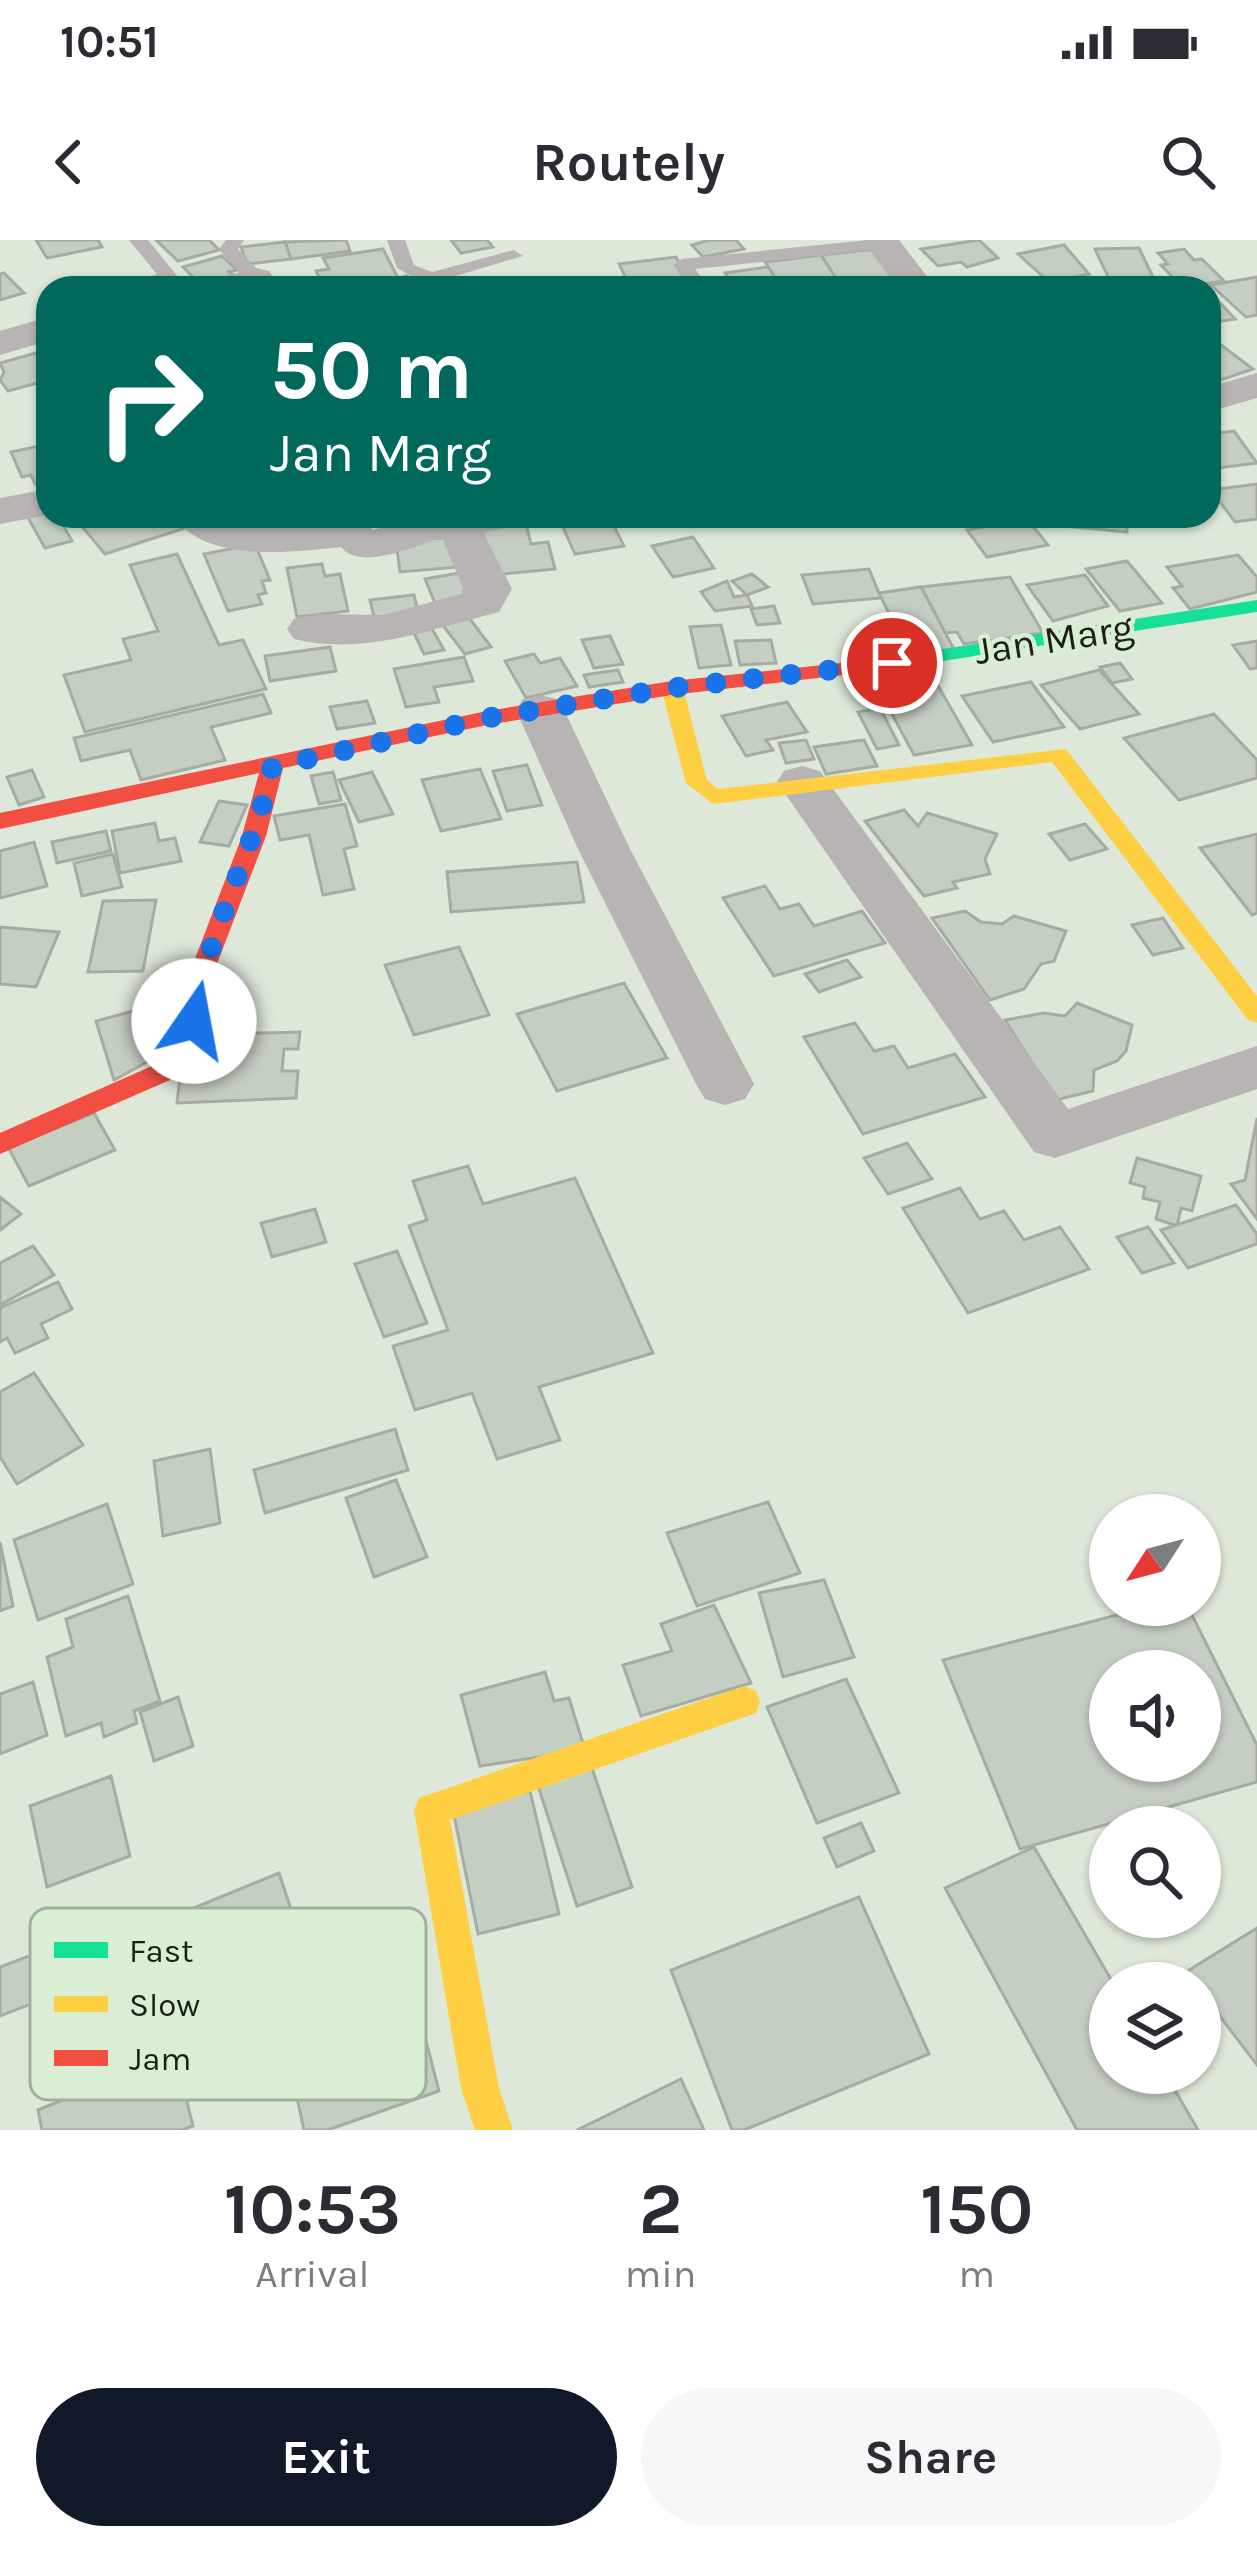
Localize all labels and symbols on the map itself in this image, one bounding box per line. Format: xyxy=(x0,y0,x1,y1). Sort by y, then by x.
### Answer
street label: Jan Marg xyxy=(971,604,1137,674)
pin xyxy=(841,612,943,714)
position arrow xyxy=(131,958,257,1084)
north arrow xyxy=(1089,1494,1221,1626)
legend xyxy=(30,1908,426,2100)
text: Fast xyxy=(129,1932,193,1970)
text: Slow xyxy=(129,1986,200,2024)
text: Jam xyxy=(129,2040,191,2078)

